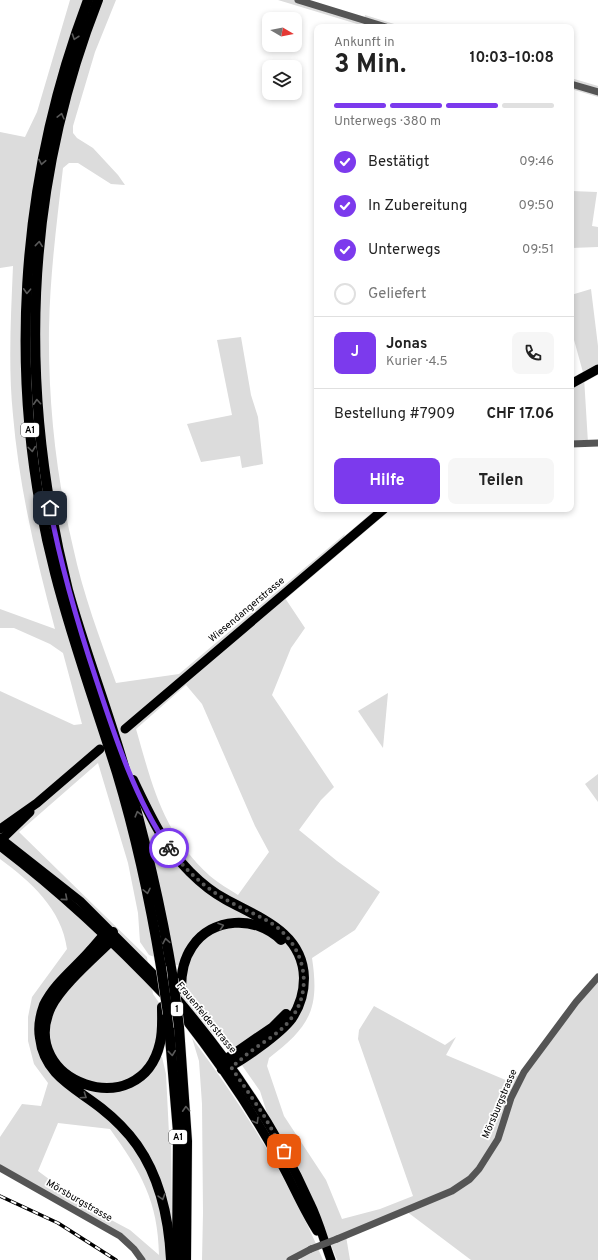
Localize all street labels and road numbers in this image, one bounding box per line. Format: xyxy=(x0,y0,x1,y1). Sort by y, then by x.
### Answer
road number: A1 xyxy=(21,423,39,437)
street label: Wiesendangerstrasse xyxy=(206,574,288,646)
street label: Frauenfelderstrasse xyxy=(173,980,239,1056)
road number: 1 xyxy=(171,1002,183,1016)
street label: Mörsburgstrasse xyxy=(479,1067,521,1141)
road number: A1 xyxy=(169,1130,187,1144)
street label: Mörsburgstrasse xyxy=(44,1177,114,1225)

